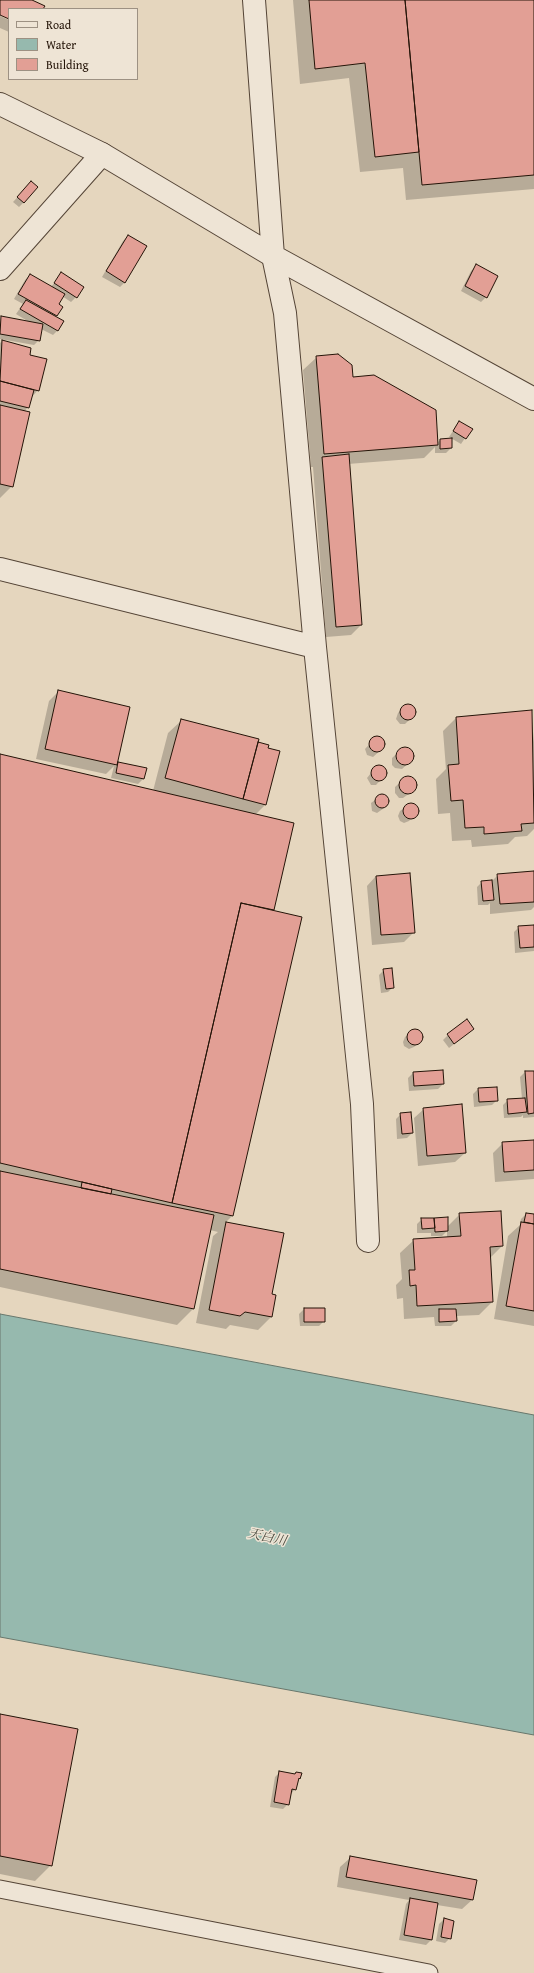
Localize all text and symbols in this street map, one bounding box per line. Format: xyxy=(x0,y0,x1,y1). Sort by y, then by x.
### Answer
legend xyxy=(8,8,138,80)
text: Road xyxy=(46,16,71,33)
text: Water xyxy=(46,36,76,53)
text: Building xyxy=(46,56,89,73)
water label: 天白川 xyxy=(246,1526,288,1550)

